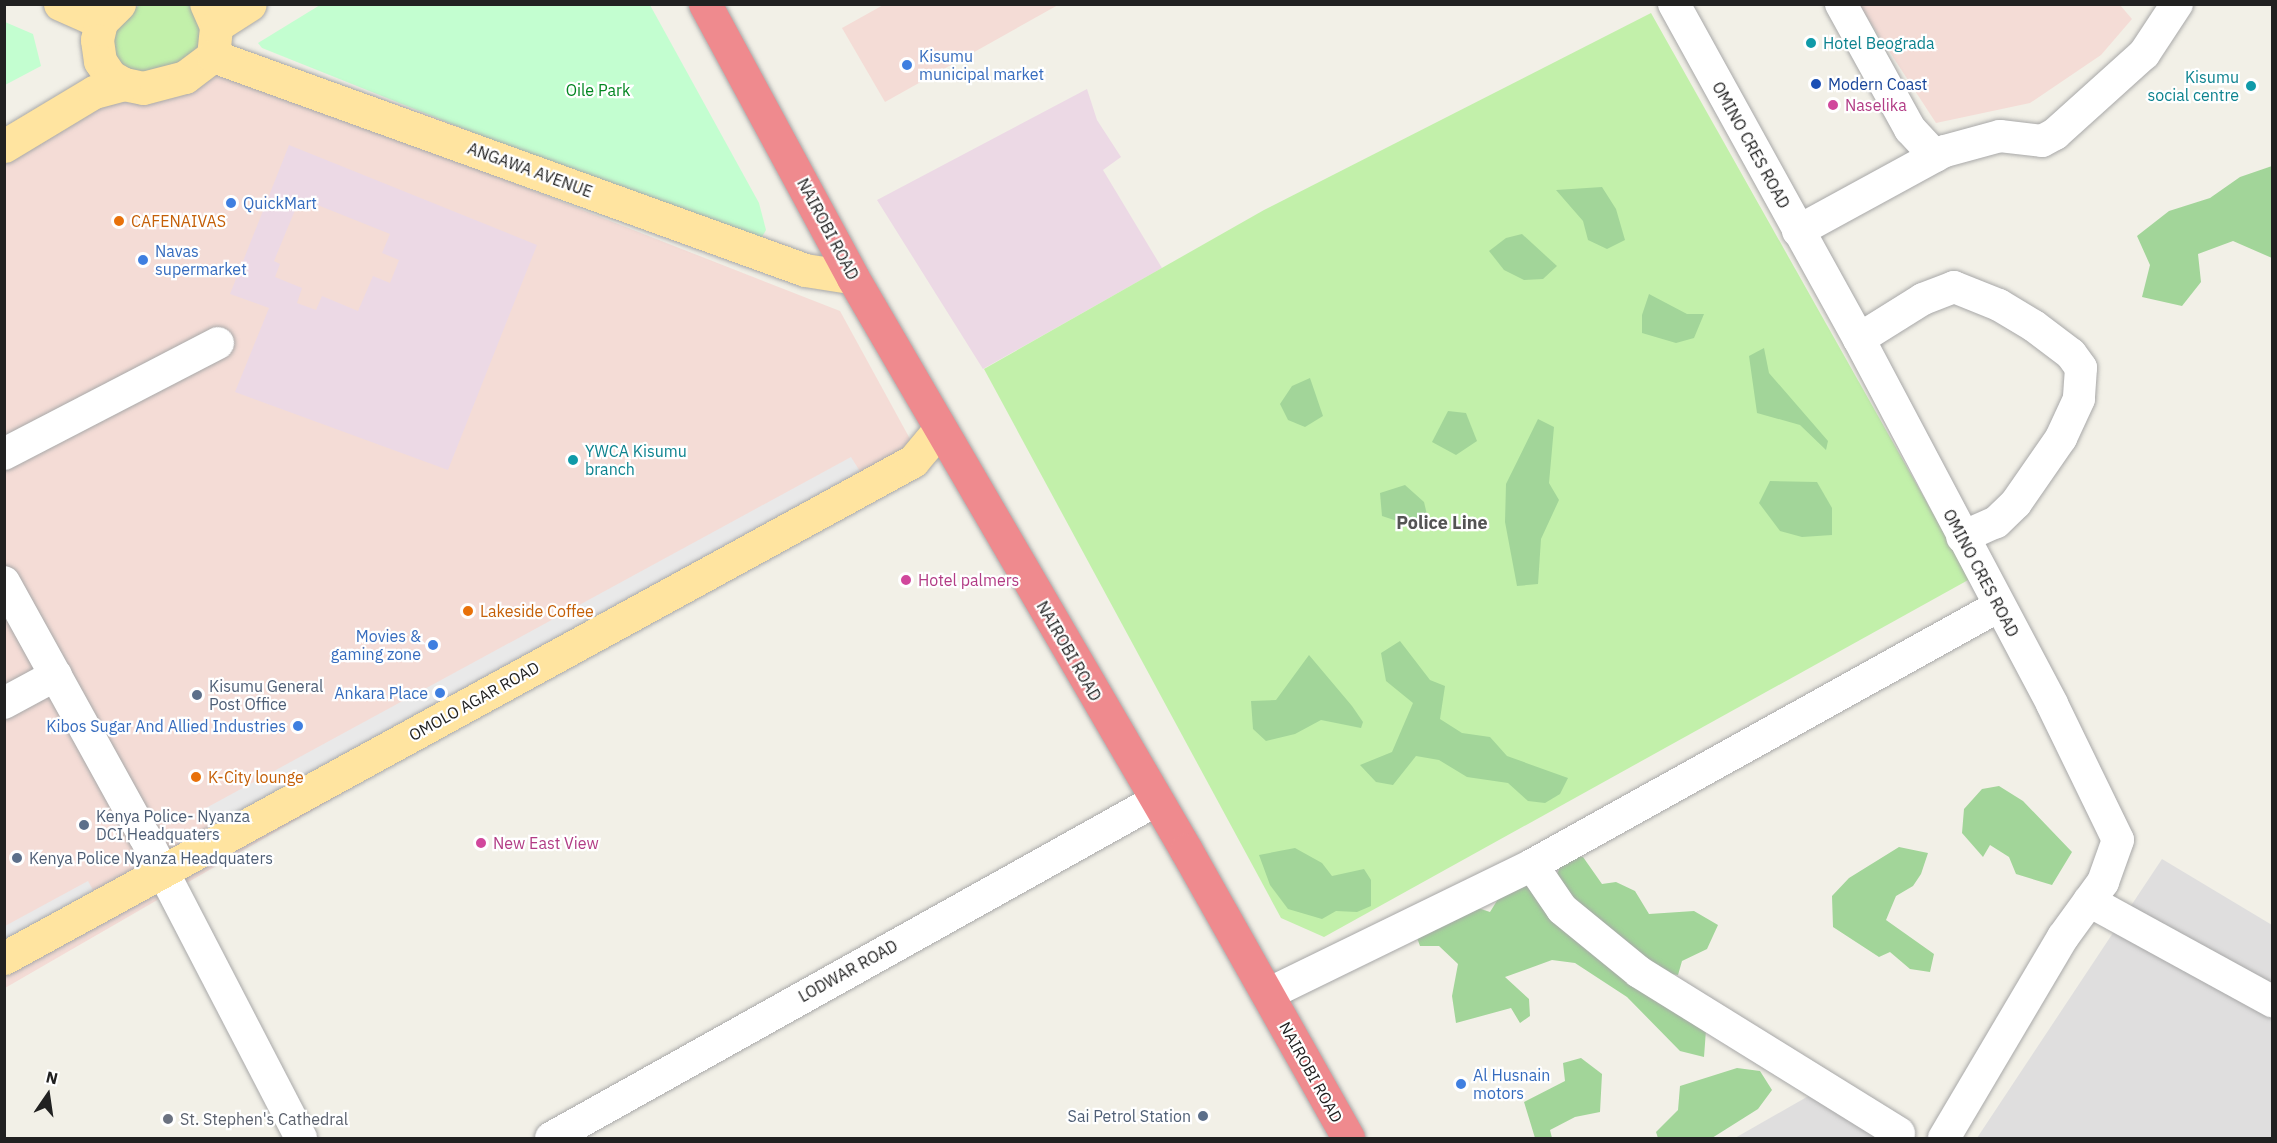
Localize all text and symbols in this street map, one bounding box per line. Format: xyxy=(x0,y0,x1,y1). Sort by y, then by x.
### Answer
place label: Hotel Beograda xyxy=(1823,33,1935,53)
marker: Hotel Beograda xyxy=(1804,36,1818,50)
place label: Kisumu municipal market xyxy=(919,46,1044,84)
marker: Kisumu municipal market xyxy=(900,58,914,72)
place label: Kisumu social centre xyxy=(2148,67,2239,105)
place label: Modern Coast xyxy=(1828,74,1927,94)
marker: Modern Coast xyxy=(1809,77,1823,91)
street label: OMINO CRES ROAD xyxy=(1708,78,1794,212)
marker: Kisumu social centre xyxy=(2244,79,2258,93)
park label: Oile Park xyxy=(566,80,630,100)
place label: Naselika xyxy=(1845,95,1907,115)
marker: Naselika xyxy=(1826,98,1840,112)
street label: ANGAWA AVENUE xyxy=(465,139,595,201)
street label: NAIROBI ROAD xyxy=(793,175,863,283)
place label: QuickMart xyxy=(243,193,317,213)
marker: QuickMart xyxy=(224,196,238,210)
place label: CAFENAIVAS xyxy=(131,211,226,231)
marker: CAFENAIVAS xyxy=(112,214,126,228)
place label: Navas supermarket xyxy=(155,241,247,279)
marker: Navas supermarket xyxy=(136,253,150,267)
place label: YWCA Kisumu branch xyxy=(585,441,687,479)
marker: YWCA Kisumu branch xyxy=(566,453,580,467)
street label: OMINO CRES ROAD xyxy=(1939,506,2023,640)
district label: Police Line xyxy=(1396,512,1488,534)
place label: Hotel palmers xyxy=(918,570,1019,590)
marker: Hotel palmers xyxy=(899,573,913,587)
street label: NAIROBI ROAD xyxy=(1033,598,1105,704)
place label: Lakeside Coffee xyxy=(480,601,594,621)
marker: Lakeside Coffee xyxy=(461,604,475,618)
place label: Movies & gaming zone xyxy=(331,626,421,664)
marker: Movies & gaming zone xyxy=(426,638,440,652)
street label: OMOLO AGAR ROAD xyxy=(406,657,542,745)
place label: Kisumu General Post Office xyxy=(209,676,323,714)
place label: Ankara Place xyxy=(334,683,428,703)
marker: Ankara Place xyxy=(433,686,447,700)
marker: Kisumu General Post Office xyxy=(190,688,204,702)
place label: Kibos Sugar And Allied Industries xyxy=(46,716,286,736)
marker: Kibos Sugar And Allied Industries xyxy=(291,719,305,733)
place label: K-City lounge xyxy=(208,767,304,787)
marker: K-City lounge xyxy=(189,770,203,784)
place label: Kenya Police- Nyanza DCI Headquaters xyxy=(96,806,250,844)
marker: Kenya Police- Nyanza DCI Headquaters xyxy=(77,818,91,832)
place label: New East View xyxy=(493,833,599,853)
marker: New East View xyxy=(474,836,488,850)
place label: Kenya Police Nyanza Headquaters xyxy=(29,848,273,868)
marker: Kenya Police Nyanza Headquaters xyxy=(10,851,24,865)
street label: LODWAR ROAD xyxy=(795,936,901,1006)
street label: NAIROBI ROAD xyxy=(1275,1018,1347,1126)
north arrow xyxy=(18,1065,78,1125)
place label: Al Husnain motors xyxy=(1473,1065,1550,1103)
text: N xyxy=(44,1066,60,1089)
marker: Al Husnain motors xyxy=(1454,1077,1468,1091)
place label: Sai Petrol Station xyxy=(1068,1106,1191,1126)
place label: St. Stephen's Cathedral xyxy=(180,1109,348,1129)
marker: Sai Petrol Station xyxy=(1196,1109,1210,1123)
marker: St. Stephen's Cathedral xyxy=(161,1112,175,1126)

